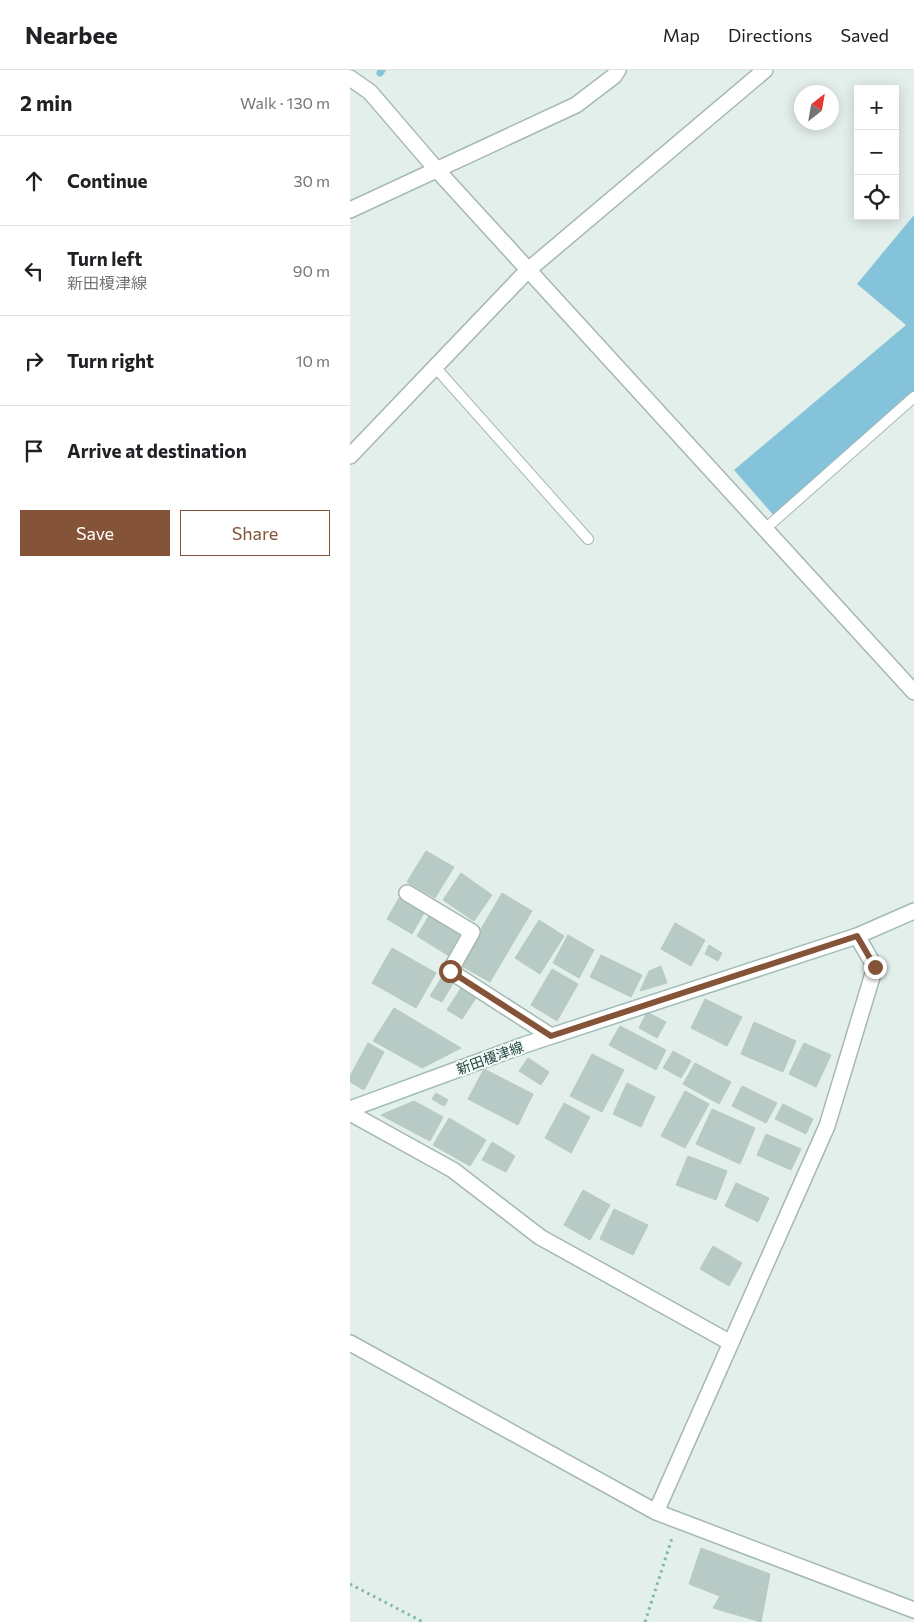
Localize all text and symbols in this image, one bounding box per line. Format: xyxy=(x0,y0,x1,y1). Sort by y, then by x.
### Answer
text: Nearbee xyxy=(25,20,118,49)
text: Map xyxy=(663,24,700,46)
text: Directions xyxy=(728,24,812,46)
text: Saved xyxy=(840,24,889,46)
north arrow xyxy=(794,85,839,130)
map controls xyxy=(854,85,899,220)
button: + xyxy=(854,85,899,130)
text: 2 min xyxy=(20,90,72,115)
text: Walk · 130 m xyxy=(240,93,330,112)
button: − xyxy=(854,130,899,175)
icon: ahead xyxy=(20,167,48,195)
text: Continue xyxy=(67,169,147,192)
text: 30 m xyxy=(293,171,330,190)
button: locate xyxy=(854,175,899,220)
text: Turn left xyxy=(67,247,142,270)
icon: left xyxy=(20,257,48,285)
text: 90 m xyxy=(293,261,330,280)
text: 新田榎津線 xyxy=(67,273,147,292)
icon: right xyxy=(20,347,48,375)
text: Turn right xyxy=(67,349,154,372)
text: 10 m xyxy=(296,351,330,370)
icon: arrive xyxy=(20,437,48,465)
text: Arrive at destination xyxy=(67,439,247,462)
button: Save xyxy=(20,510,170,556)
button: Share xyxy=(180,510,330,556)
route end xyxy=(864,956,887,979)
route start xyxy=(439,960,462,983)
street label: 新田榎津線 xyxy=(454,1038,526,1077)

